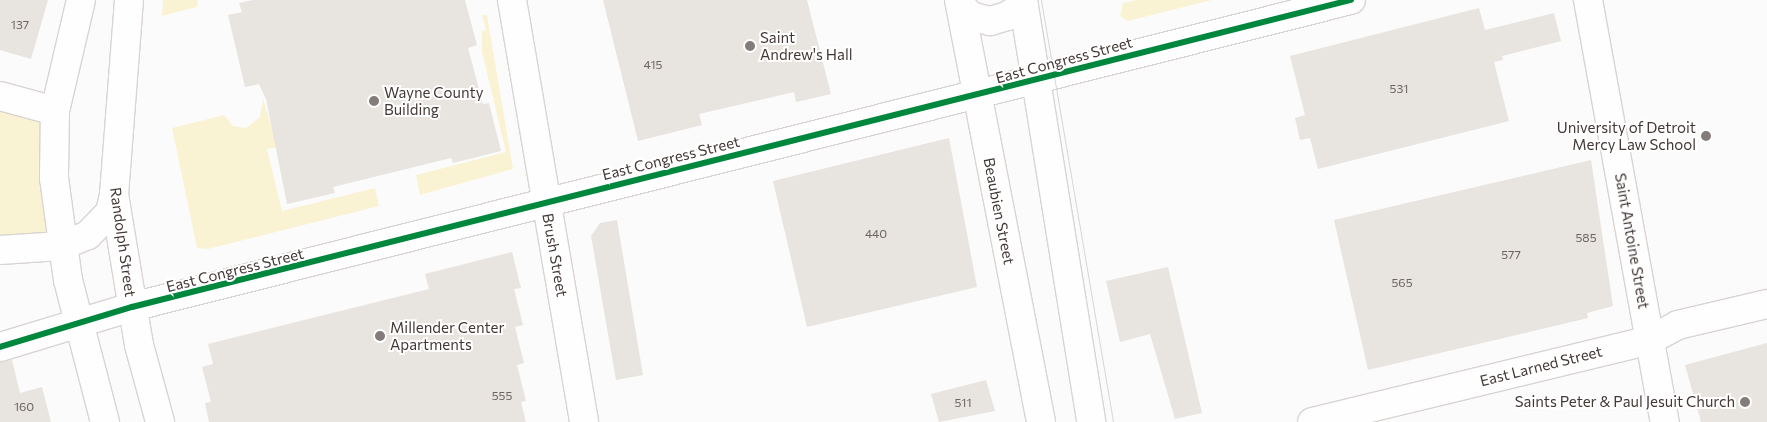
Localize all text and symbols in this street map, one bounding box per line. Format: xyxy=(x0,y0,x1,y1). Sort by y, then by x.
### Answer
house number: 137 xyxy=(11,18,29,32)
place label: Saint Andrew's Hall xyxy=(760,28,853,63)
street label: East Congress Street xyxy=(994,33,1134,87)
marker: Saint Andrew's Hall xyxy=(744,40,756,52)
house number: 415 xyxy=(644,58,662,72)
house number: 531 xyxy=(1390,82,1408,96)
place label: Wayne County Building xyxy=(384,83,483,118)
marker: Wayne County Building xyxy=(368,95,380,107)
place label: University of Detroit Mercy Law School xyxy=(1557,118,1696,153)
marker: University of Detroit Mercy Law School xyxy=(1700,130,1712,142)
street label: East Congress Street xyxy=(600,132,742,184)
street label: Beaubien Street xyxy=(980,156,1018,266)
street label: Saint Antoine Street xyxy=(1611,172,1653,310)
street label: Randolph Street xyxy=(106,186,140,298)
street label: Brush Street xyxy=(539,212,571,298)
house number: 440 xyxy=(865,227,887,241)
house number: 585 xyxy=(1575,231,1597,245)
street label: East Congress Street xyxy=(164,244,306,296)
house number: 577 xyxy=(1501,248,1521,262)
house number: 565 xyxy=(1391,276,1413,290)
place label: Millender Center Apartments xyxy=(390,318,505,353)
marker: Millender Center Apartments xyxy=(374,330,386,342)
street label: East Larned Street xyxy=(1478,342,1604,390)
house number: 555 xyxy=(492,389,512,403)
place label: Saints Peter & Paul Jesuit Church xyxy=(1515,393,1735,411)
house number: 511 xyxy=(954,396,972,410)
marker: Saints Peter & Paul Jesuit Church xyxy=(1739,396,1751,408)
house number: 160 xyxy=(14,400,34,414)

